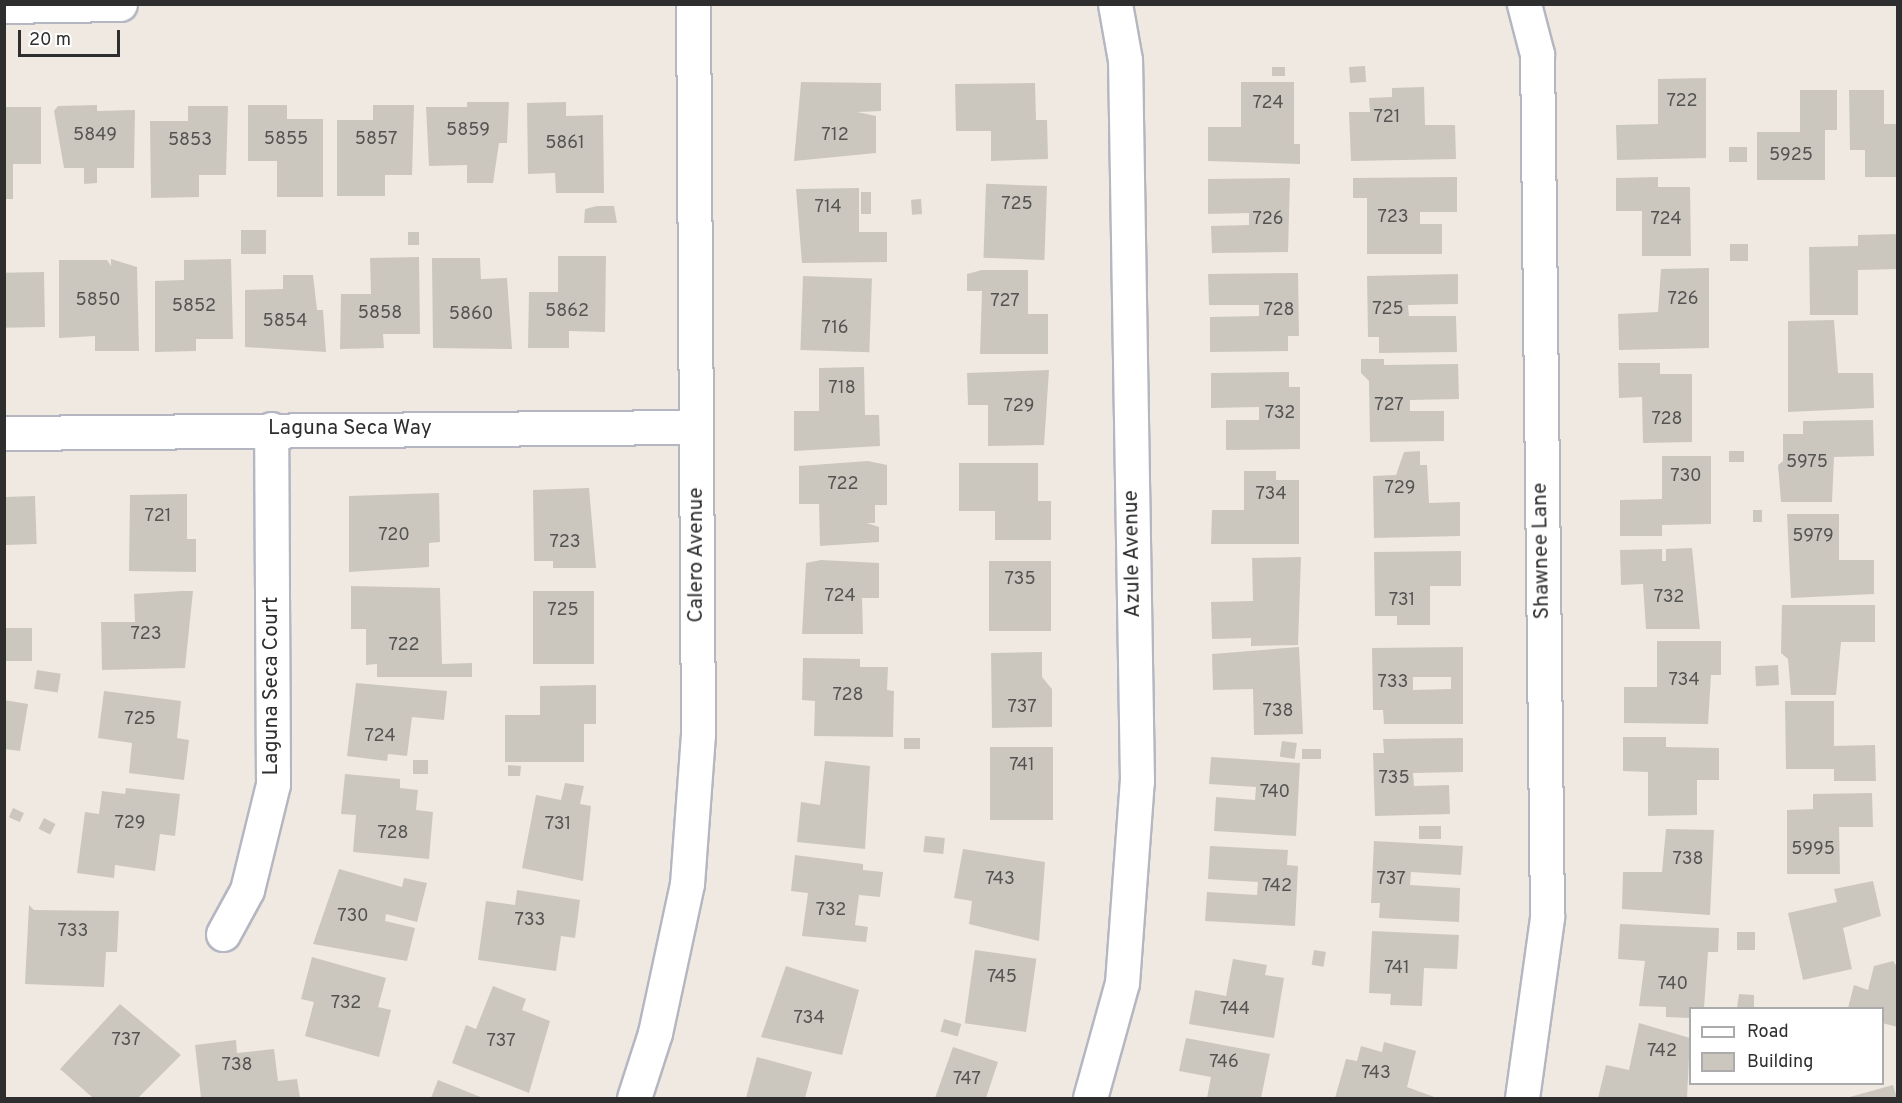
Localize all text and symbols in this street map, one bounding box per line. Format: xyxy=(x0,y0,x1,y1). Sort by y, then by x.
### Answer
scale bar xyxy=(21,18,123,56)
text: 20 m xyxy=(29,29,71,52)
house number: 722 xyxy=(1666,91,1698,113)
house number: 724 xyxy=(1252,93,1284,115)
house number: 721 xyxy=(1374,107,1400,129)
house number: 5859 xyxy=(446,120,490,142)
house number: 5849 xyxy=(73,125,117,147)
house number: 712 xyxy=(821,125,849,147)
house number: 5855 xyxy=(264,129,308,151)
house number: 5857 xyxy=(355,129,397,151)
house number: 5853 xyxy=(168,130,212,152)
house number: 5861 xyxy=(545,133,585,155)
house number: 5925 xyxy=(1769,145,1813,167)
house number: 725 xyxy=(1001,194,1033,216)
house number: 714 xyxy=(814,197,842,219)
house number: 723 xyxy=(1378,207,1408,229)
house number: 726 xyxy=(1253,209,1283,231)
house number: 724 xyxy=(1650,209,1682,231)
house number: 726 xyxy=(1668,289,1698,311)
house number: 5850 xyxy=(76,290,120,312)
house number: 727 xyxy=(990,291,1020,313)
house number: 5852 xyxy=(172,296,216,318)
house number: 725 xyxy=(1372,299,1404,321)
house number: 728 xyxy=(1263,300,1295,322)
house number: 5862 xyxy=(545,301,589,323)
house number: 5858 xyxy=(358,303,402,325)
house number: 5860 xyxy=(449,304,493,326)
house number: 5854 xyxy=(263,311,307,333)
house number: 716 xyxy=(821,318,849,340)
house number: 718 xyxy=(828,378,856,400)
house number: 727 xyxy=(1374,395,1404,417)
house number: 729 xyxy=(1004,396,1034,418)
house number: 732 xyxy=(1265,403,1295,425)
house number: 728 xyxy=(1651,409,1683,431)
street label: Laguna Seca Way xyxy=(268,416,432,442)
house number: 5975 xyxy=(1786,452,1828,474)
house number: 730 xyxy=(1670,466,1702,488)
house number: 722 xyxy=(827,474,859,496)
house number: 729 xyxy=(1385,478,1415,500)
street label: Shawnee Lane xyxy=(1528,482,1556,620)
house number: 734 xyxy=(1255,484,1287,506)
street label: Calero Avenue xyxy=(684,487,710,623)
street label: Azule Avenue xyxy=(1119,489,1147,619)
house number: 721 xyxy=(145,506,171,528)
house number: 720 xyxy=(378,525,410,547)
house number: 5979 xyxy=(1792,526,1834,548)
house number: 723 xyxy=(550,532,580,554)
house number: 735 xyxy=(1004,569,1036,591)
house number: 724 xyxy=(824,586,856,608)
house number: 732 xyxy=(1654,587,1684,609)
house number: 731 xyxy=(1389,590,1415,612)
street label: Laguna Seca Court xyxy=(259,597,285,775)
house number: 725 xyxy=(547,600,579,622)
house number: 723 xyxy=(131,624,161,646)
house number: 722 xyxy=(388,635,420,657)
house number: 734 xyxy=(1668,670,1700,692)
house number: 733 xyxy=(1378,672,1408,694)
house number: 728 xyxy=(832,685,864,707)
house number: 737 xyxy=(1007,697,1037,719)
house number: 738 xyxy=(1263,701,1293,723)
house number: 725 xyxy=(124,709,156,731)
house number: 724 xyxy=(364,726,396,748)
house number: 741 xyxy=(1009,755,1035,777)
house number: 735 xyxy=(1378,768,1410,790)
house number: 740 xyxy=(1260,782,1290,804)
house number: 729 xyxy=(115,813,145,835)
house number: 731 xyxy=(545,814,571,836)
house number: 728 xyxy=(377,823,409,845)
house number: 5995 xyxy=(1791,839,1835,861)
house number: 738 xyxy=(1673,849,1703,871)
house number: 743 xyxy=(985,869,1015,891)
house number: 737 xyxy=(1376,869,1406,891)
house number: 742 xyxy=(1262,876,1292,898)
house number: 732 xyxy=(816,900,846,922)
house number: 730 xyxy=(337,906,369,928)
house number: 733 xyxy=(515,910,545,932)
house number: 733 xyxy=(58,921,88,943)
house number: 741 xyxy=(1384,958,1410,980)
house number: 745 xyxy=(987,967,1017,989)
house number: 740 xyxy=(1658,974,1688,996)
house number: 732 xyxy=(331,993,361,1015)
house number: 744 xyxy=(1220,999,1250,1021)
legend xyxy=(1689,1007,1884,1085)
house number: 734 xyxy=(793,1008,825,1030)
text: Road xyxy=(1747,1021,1789,1044)
house number: 737 xyxy=(111,1030,141,1052)
house number: 737 xyxy=(486,1031,516,1053)
house number: 742 xyxy=(1647,1041,1677,1063)
text: Building xyxy=(1747,1051,1813,1074)
house number: 746 xyxy=(1209,1052,1239,1074)
house number: 738 xyxy=(222,1055,252,1077)
house number: 743 xyxy=(1361,1063,1391,1085)
house number: 747 xyxy=(953,1069,981,1091)

